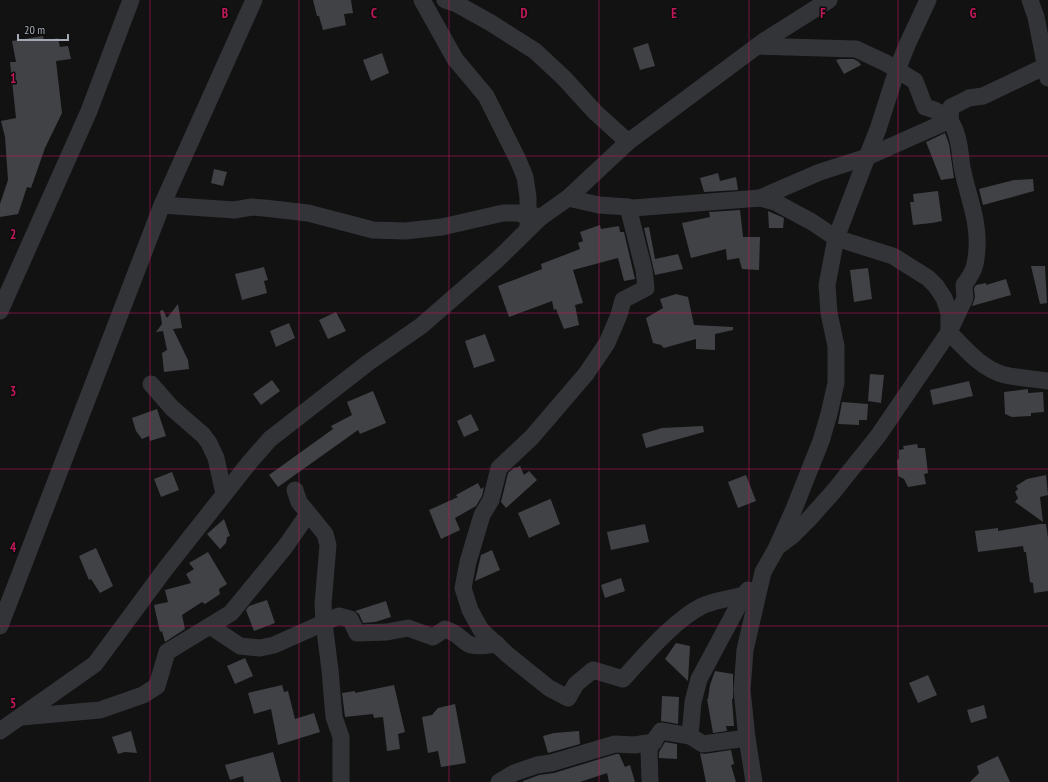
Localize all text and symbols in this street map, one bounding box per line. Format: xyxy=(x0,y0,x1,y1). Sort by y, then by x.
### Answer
text: B xyxy=(222,5,228,22)
text: C xyxy=(371,5,377,22)
text: D xyxy=(521,5,528,22)
text: E xyxy=(671,5,677,22)
text: F xyxy=(820,5,826,22)
text: G xyxy=(970,5,977,22)
scale bar xyxy=(18,16,68,42)
text: 20 m xyxy=(24,22,45,37)
text: 1 xyxy=(10,70,16,87)
text: 2 xyxy=(10,226,16,243)
text: 3 xyxy=(10,383,16,400)
text: 4 xyxy=(10,539,17,556)
text: 5 xyxy=(10,695,16,712)

